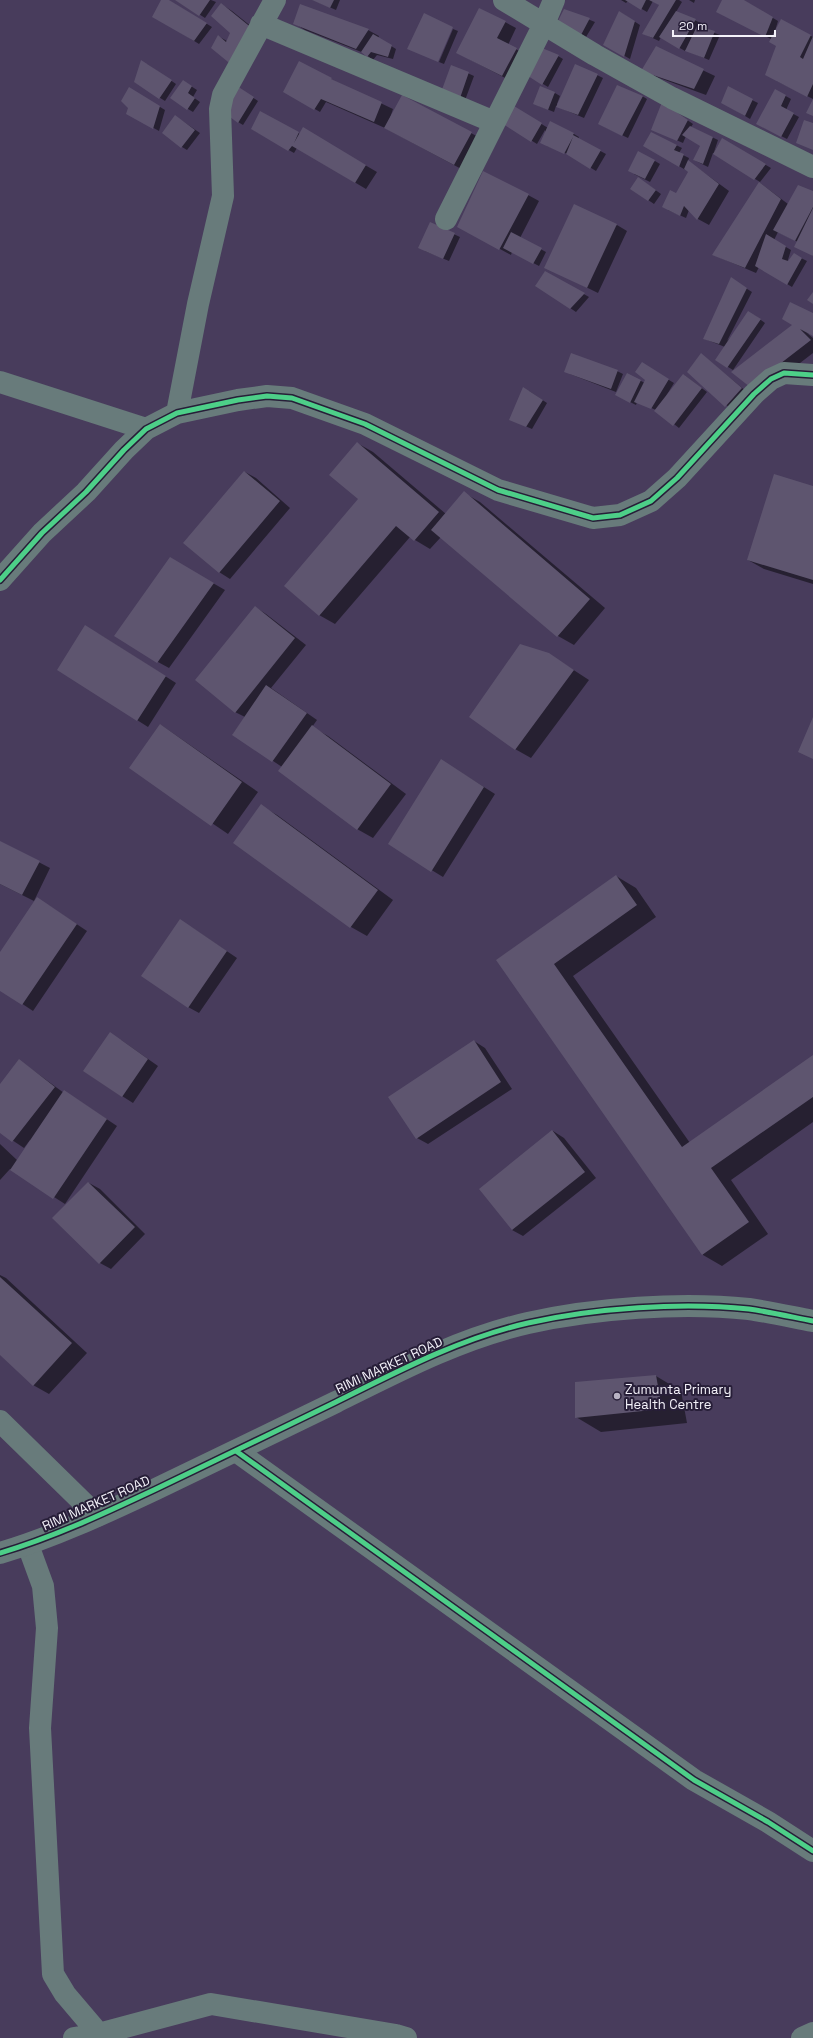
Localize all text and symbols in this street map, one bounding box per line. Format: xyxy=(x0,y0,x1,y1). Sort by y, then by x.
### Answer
scale bar xyxy=(673,12,775,38)
text: 20 m xyxy=(679,18,707,34)
street label: RIMI MARKET ROAD xyxy=(333,1333,445,1397)
place label: Zumunta Primary Health Centre xyxy=(625,1381,731,1413)
marker: Zumunta Primary Health Centre xyxy=(612,1391,622,1401)
street label: RIMI MARKET ROAD xyxy=(39,1472,153,1534)

